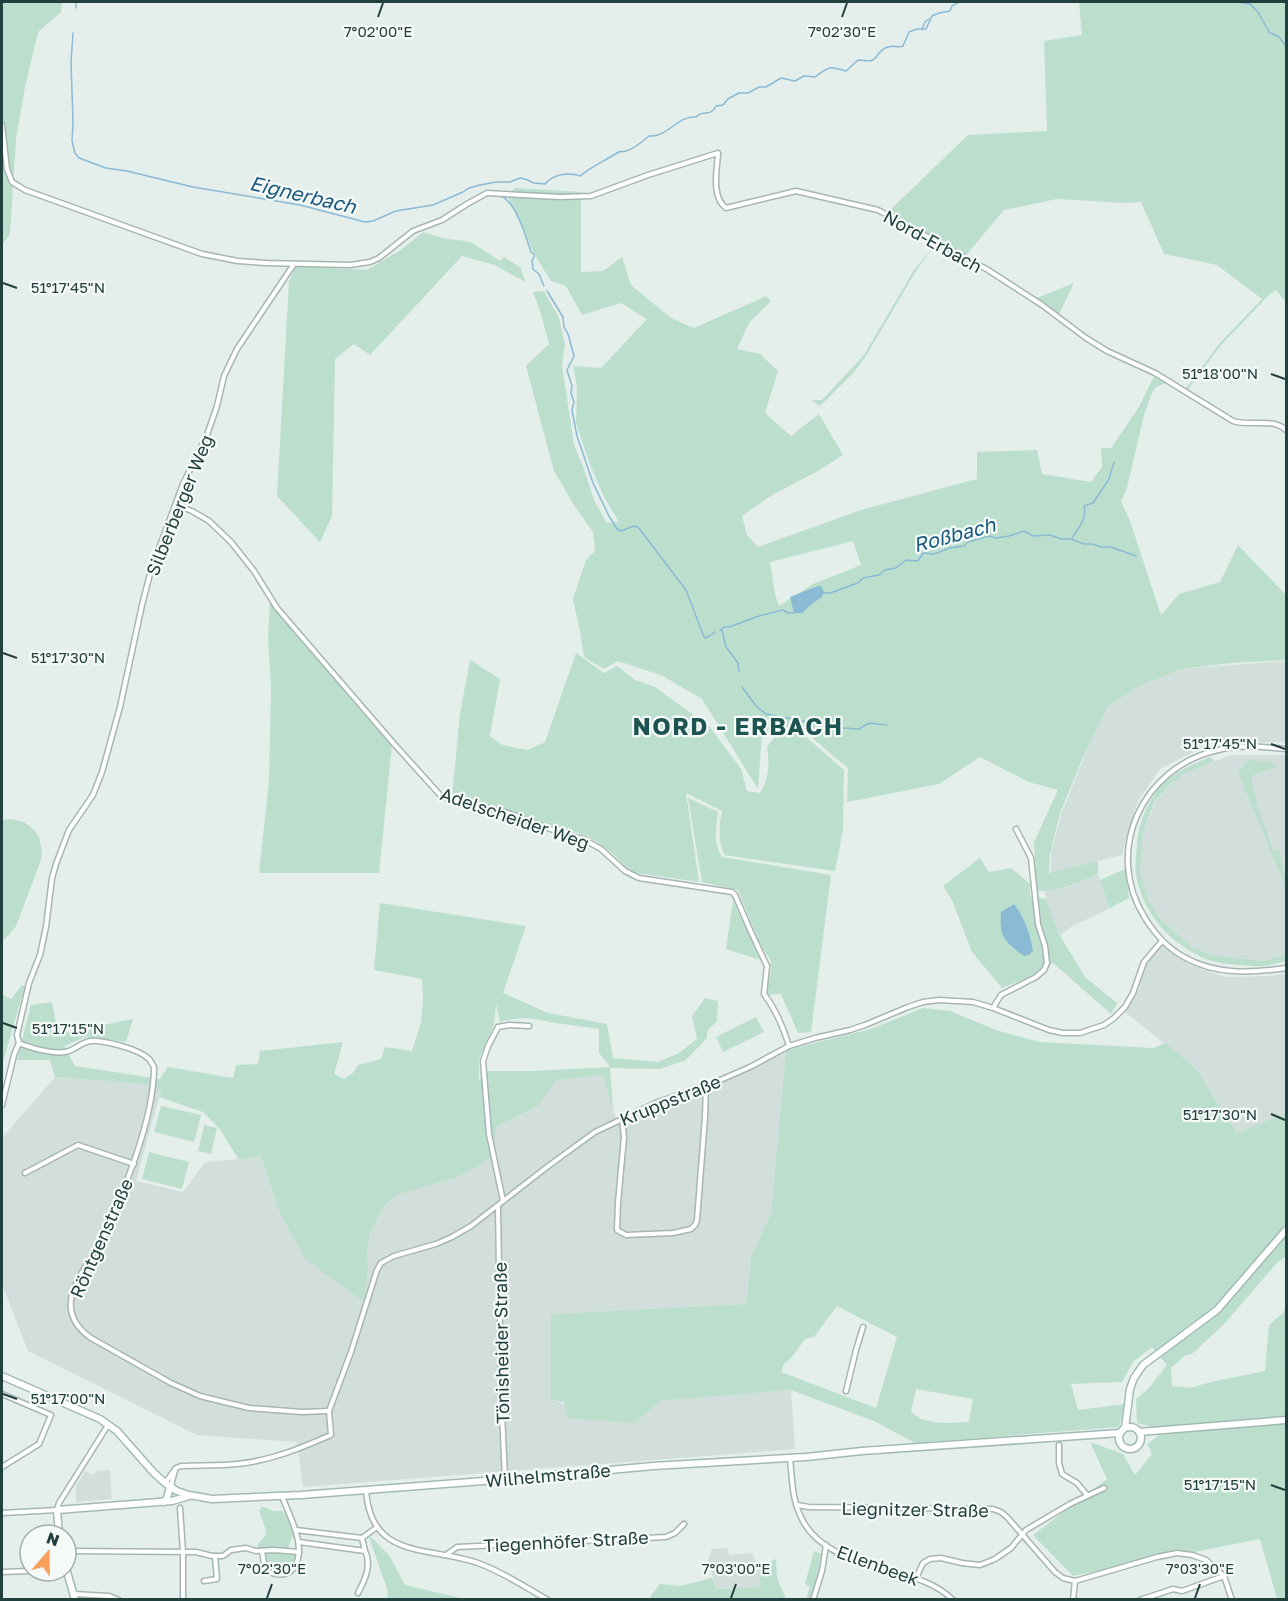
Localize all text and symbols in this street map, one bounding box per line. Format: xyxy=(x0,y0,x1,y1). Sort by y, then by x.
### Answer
text: 7°02'00"E xyxy=(344,22,412,40)
text: 7°02'30"E xyxy=(808,22,876,40)
water label: Eignerbach xyxy=(247,170,359,219)
street label: Nord-Erbach xyxy=(880,205,986,277)
text: 51°17'45"N xyxy=(31,278,105,296)
text: 51°18'00"N xyxy=(1182,364,1258,382)
street label: Silberberger Weg xyxy=(141,431,217,579)
water label: Roßbach xyxy=(910,511,998,556)
text: 51°17'30"N xyxy=(31,648,105,666)
district label: NORD - ERBACH xyxy=(632,711,844,740)
text: 51°17'45"N xyxy=(1183,734,1257,752)
street label: Adelscheider Weg xyxy=(438,782,592,854)
text: 51°17'15"N xyxy=(32,1019,104,1037)
street label: Kruppstraße xyxy=(616,1070,724,1130)
text: 51°17'30"N xyxy=(1183,1105,1257,1123)
street label: Röntgenstraße xyxy=(65,1175,137,1301)
street label: Tönisheider Straße xyxy=(489,1262,513,1424)
text: 51°17'00"N xyxy=(30,1389,106,1407)
street label: Wilhelmstraße xyxy=(484,1459,612,1491)
text: 51°17'15"N xyxy=(1184,1475,1256,1493)
street label: Liegnitzer Straße xyxy=(841,1497,989,1521)
north arrow xyxy=(18,1523,78,1583)
street label: Tiegenhöfer Straße xyxy=(483,1526,649,1556)
text: N xyxy=(44,1527,62,1550)
street label: Ellenbeek xyxy=(834,1540,922,1590)
text: 7°02'30"E xyxy=(238,1559,306,1577)
text: 7°03'00"E xyxy=(702,1559,770,1577)
text: 7°03'30"E xyxy=(1166,1559,1234,1577)

